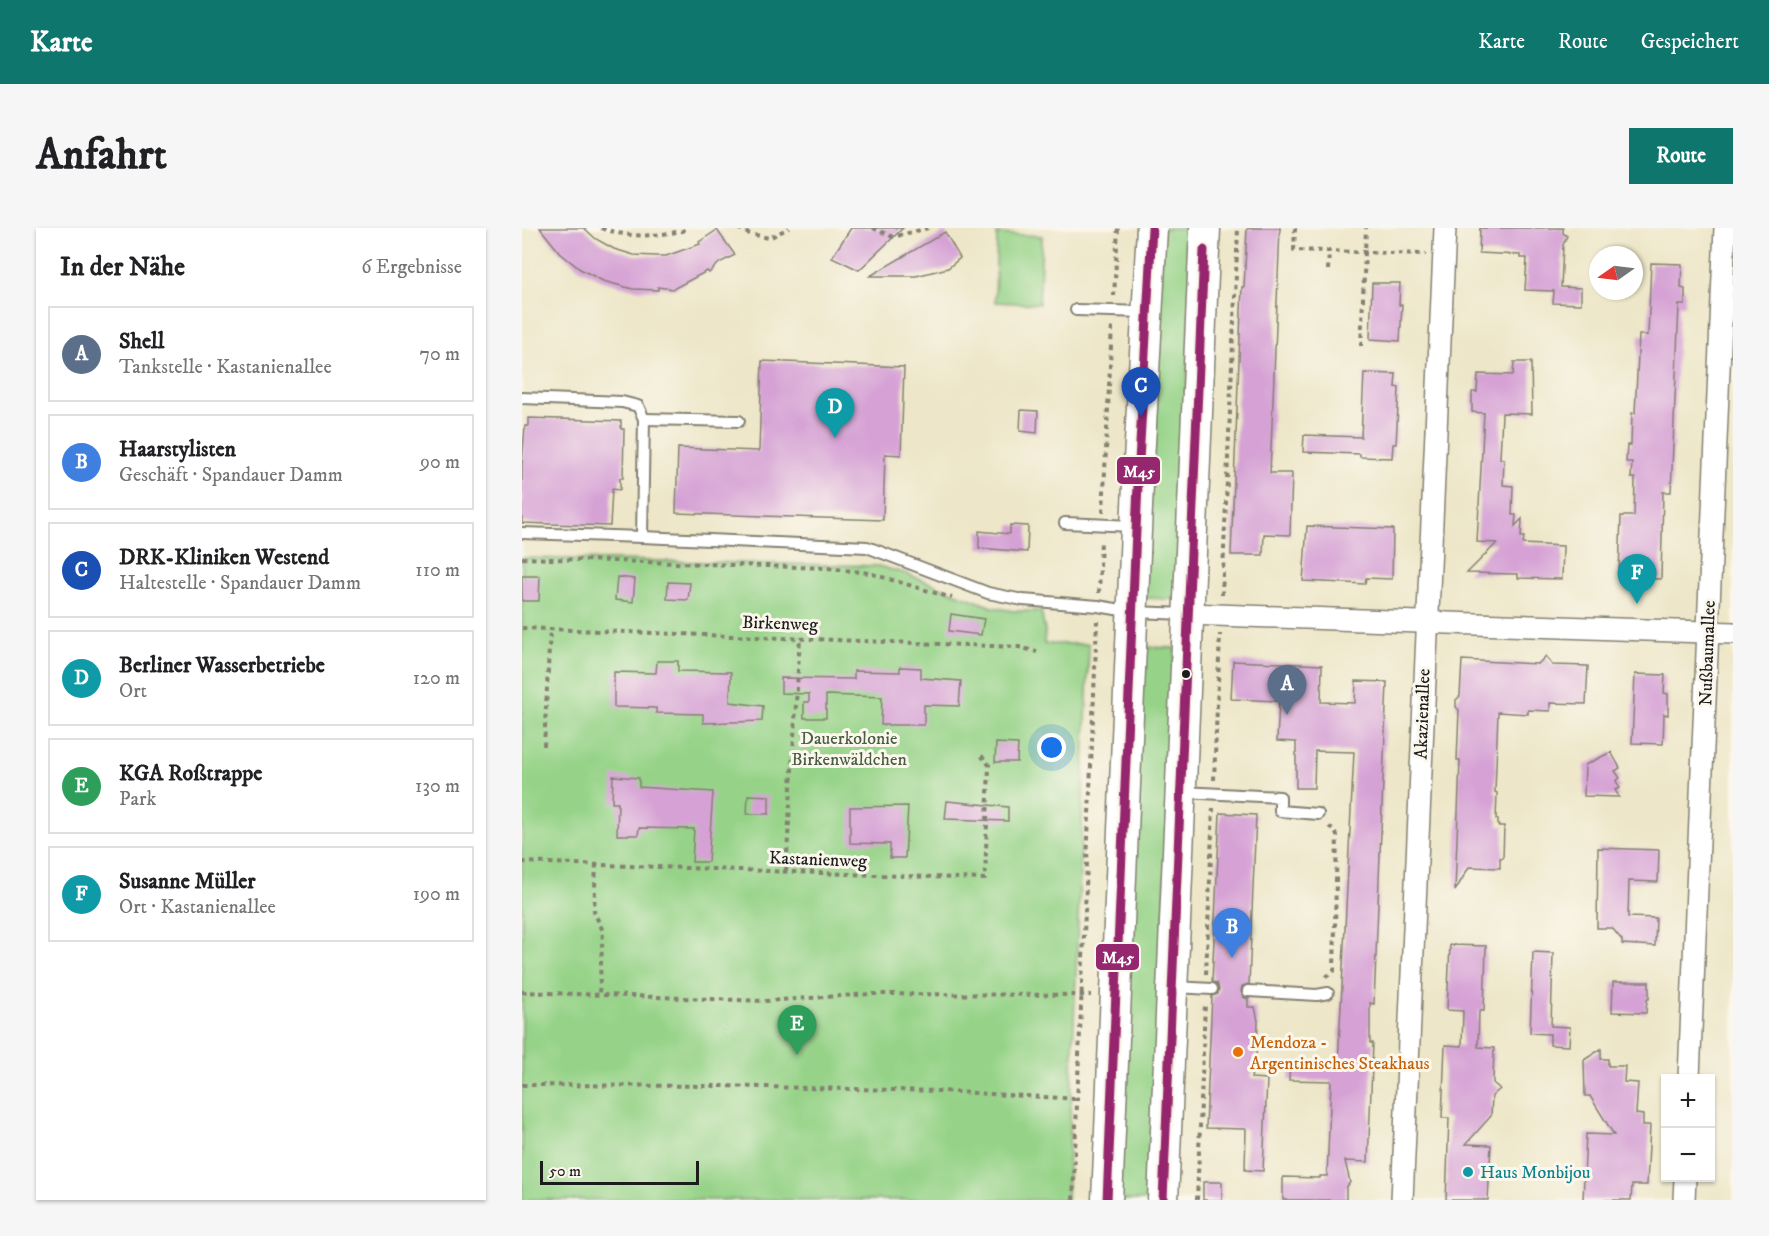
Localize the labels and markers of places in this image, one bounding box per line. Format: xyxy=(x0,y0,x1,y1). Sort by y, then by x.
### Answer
pin: C xyxy=(1122,368,1160,417)
pin: D xyxy=(816,388,854,438)
pin: F xyxy=(1618,554,1656,604)
pin: A xyxy=(1268,666,1306,715)
unlabelled marker xyxy=(1180,668,1192,680)
pin: B xyxy=(1212,908,1252,958)
pin: E xyxy=(778,1006,816,1055)
place label: Mendoza - Argentinisches Steakhaus xyxy=(1250,1032,1430,1075)
marker: Mendoza - Argentinisches Steakhaus xyxy=(1231,1045,1245,1059)
place label: Haus Monbijou xyxy=(1480,1162,1591,1184)
marker: Haus Monbijou xyxy=(1461,1165,1475,1179)

